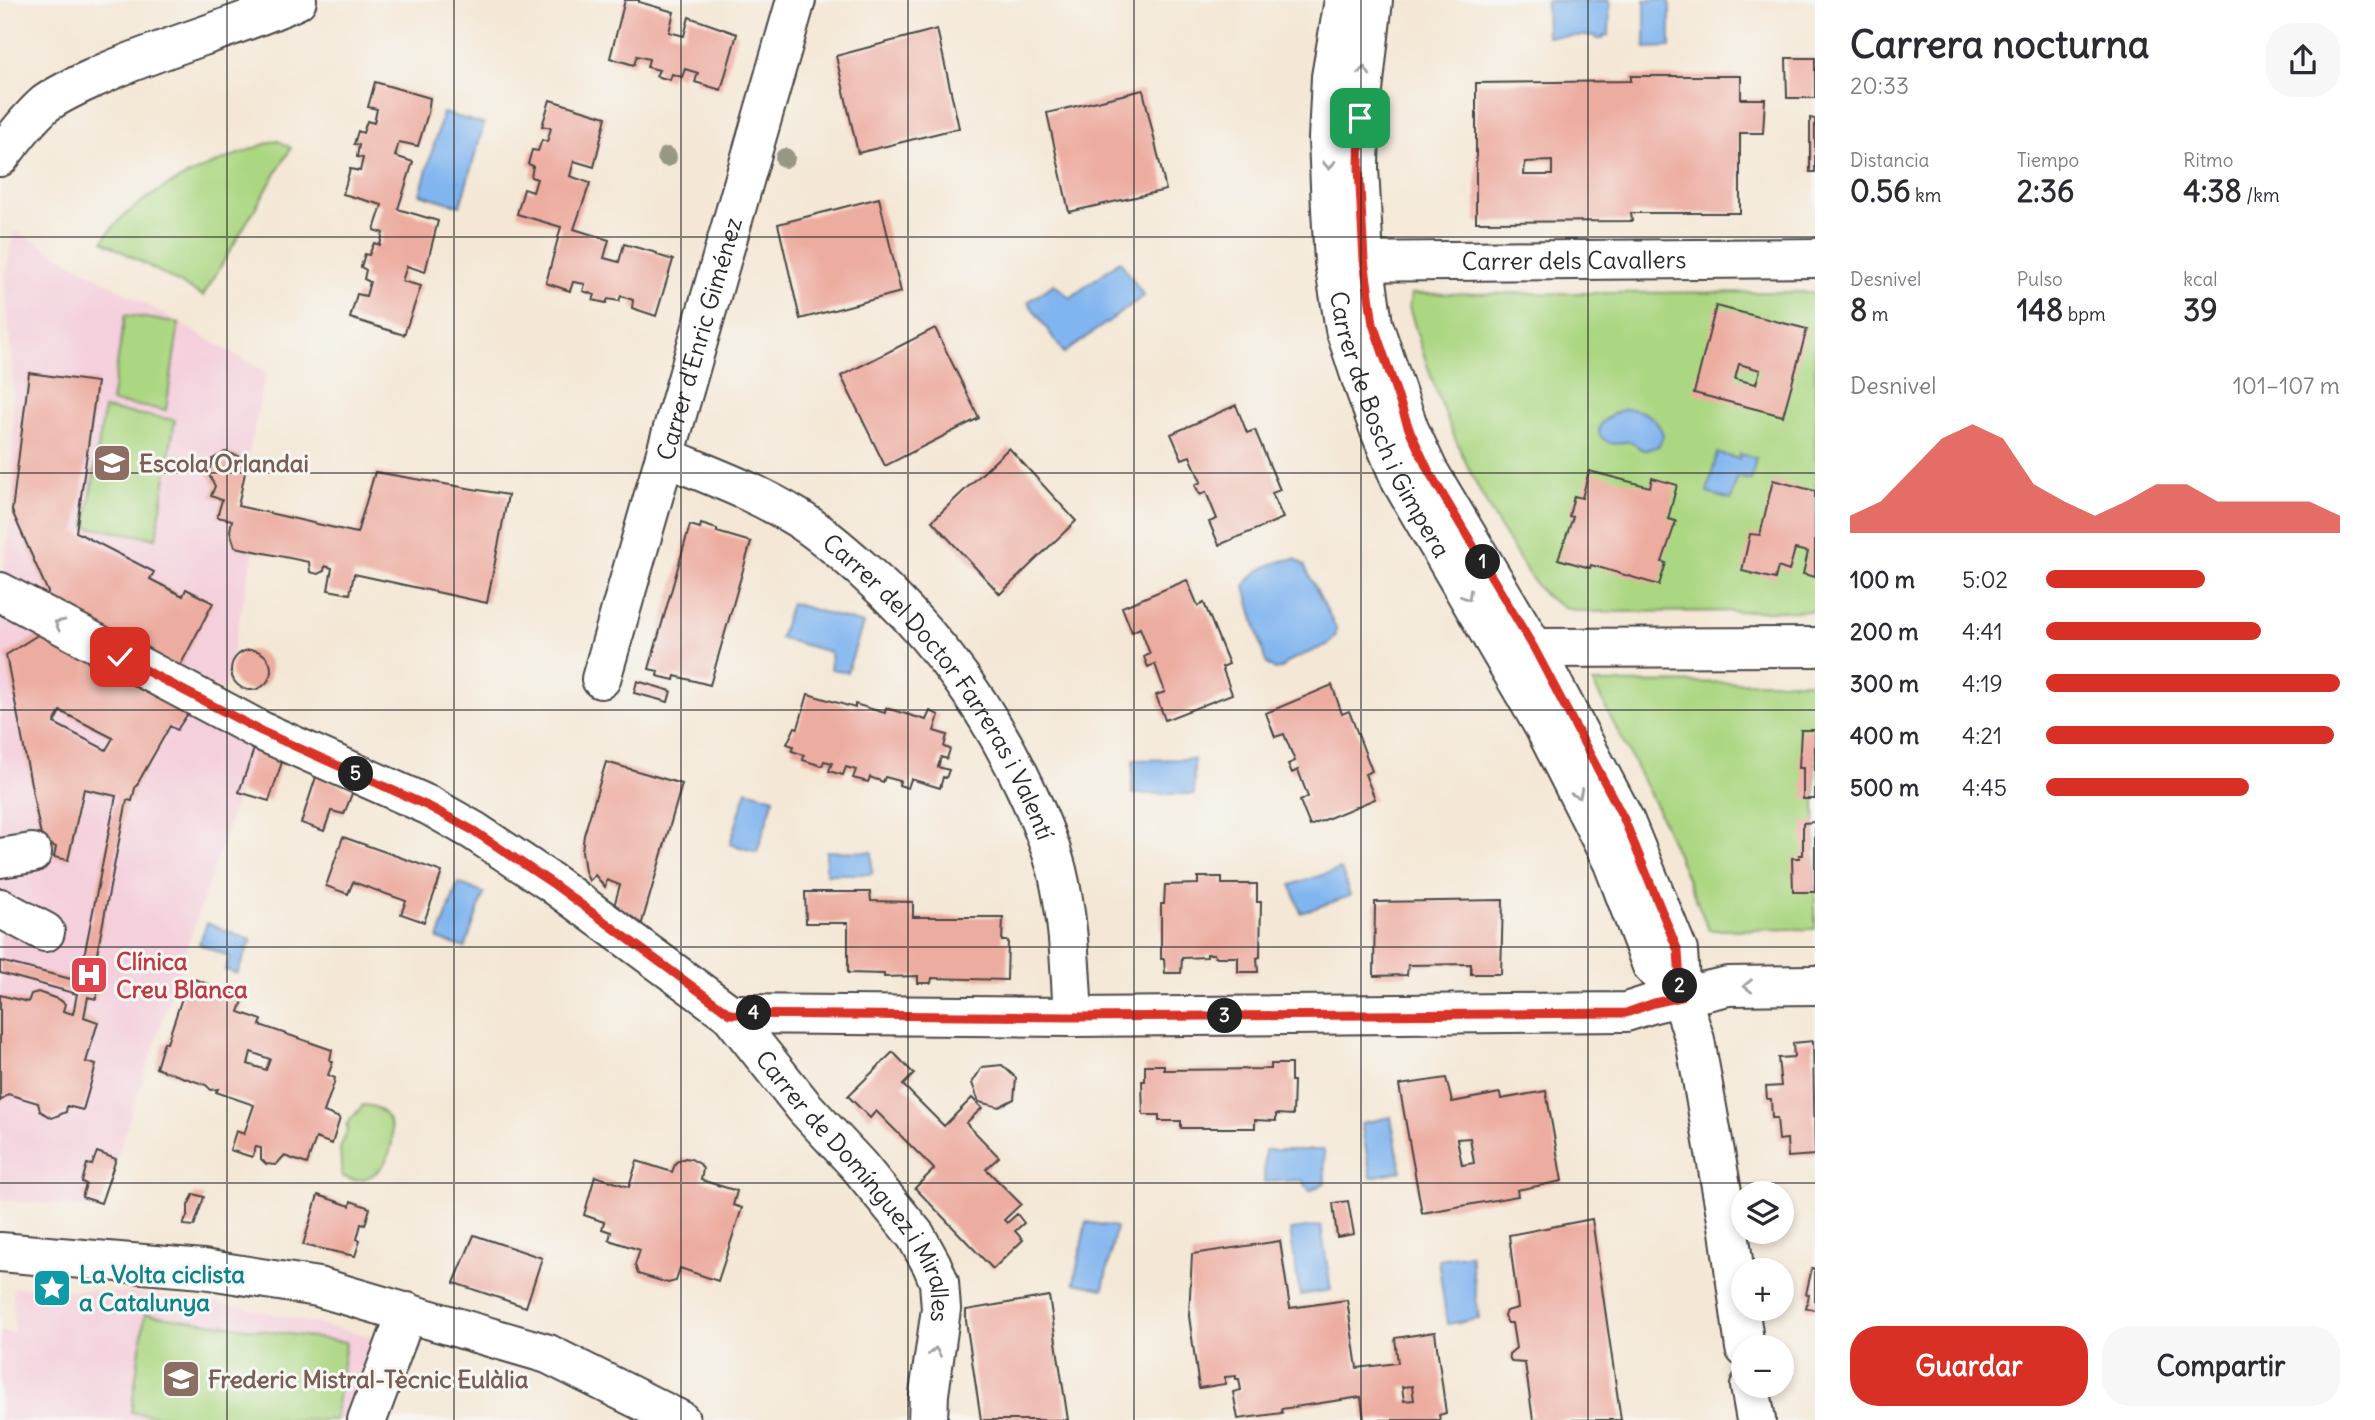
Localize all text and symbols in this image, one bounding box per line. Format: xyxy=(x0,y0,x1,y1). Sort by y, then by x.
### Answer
text: Carrera nocturna xyxy=(1850,21,2149,68)
button: share xyxy=(2266,23,2340,97)
one-way arrow xyxy=(1356,65,1371,76)
text: 20:33 xyxy=(1850,71,1909,100)
pin xyxy=(1330,88,1390,148)
icon: arrive xyxy=(1341,99,1379,137)
text: Distancia xyxy=(1850,148,1929,172)
text: Tiempo xyxy=(2017,148,2079,172)
text: Ritmo xyxy=(2183,148,2233,172)
one-way arrow xyxy=(1322,160,1337,171)
text: 0.56 xyxy=(1850,172,1911,210)
text: 2:36 xyxy=(2017,172,2074,210)
text: 4:38 xyxy=(2183,172,2242,210)
text: km xyxy=(1911,183,1941,207)
text: /km xyxy=(2242,183,2280,207)
street label: Carrer d'Enric Giménez xyxy=(650,214,748,464)
street label: Carrer dels Cavallers xyxy=(1462,244,1686,276)
text: Desnivel xyxy=(1850,267,1921,291)
text: Pulso xyxy=(2017,267,2063,291)
text: kcal xyxy=(2183,267,2218,291)
street label: Carrer de Bosch i Gimpera xyxy=(1324,289,1457,563)
text: 8 xyxy=(1850,291,1867,329)
text: 148 xyxy=(2017,291,2063,329)
text: 39 xyxy=(2183,291,2218,329)
text: m xyxy=(1867,302,1888,326)
text: bpm xyxy=(2063,302,2106,326)
text: Desnivel xyxy=(1850,371,1936,400)
text: 101–107 m xyxy=(2233,371,2340,400)
school or university icon: Escola Orlandai xyxy=(91,442,133,484)
place label: Escola Orlandai xyxy=(139,448,309,478)
street label: Carrer del Doctor Farreras i Valentí xyxy=(817,527,1061,844)
pin: 1 xyxy=(1466,544,1500,580)
text: 1 xyxy=(1479,549,1486,573)
text: 100 m xyxy=(1850,565,1915,594)
text: 5:02 xyxy=(1962,565,2008,594)
one-way arrow xyxy=(1459,588,1472,601)
text: 200 m xyxy=(1850,617,1919,646)
text: 4:41 xyxy=(1962,617,2003,646)
one-way arrow xyxy=(54,619,66,633)
pin xyxy=(90,627,150,687)
icon: check xyxy=(101,638,139,676)
text: 300 m xyxy=(1850,669,1919,698)
text: 4:19 xyxy=(1962,669,2003,698)
text: 400 m xyxy=(1850,721,1919,750)
text: 4:21 xyxy=(1962,721,2002,750)
pin: 5 xyxy=(338,756,374,792)
text: 5 xyxy=(350,761,361,785)
text: 500 m xyxy=(1850,773,1919,802)
text: 4:45 xyxy=(1962,773,2007,802)
one-way arrow xyxy=(1569,787,1583,799)
place label: Clínica Creu Blanca xyxy=(116,946,248,1004)
hospital icon: Clínica Creu Blanca xyxy=(68,954,110,996)
pin: 2 xyxy=(1662,968,1698,1004)
text: 2 xyxy=(1674,973,1685,997)
one-way arrow xyxy=(1742,978,1752,994)
pin: 4 xyxy=(736,996,772,1030)
pin: 3 xyxy=(1208,998,1242,1034)
text: 4 xyxy=(748,1000,759,1024)
text: 3 xyxy=(1219,1003,1230,1027)
street label: Carrer de Domínguez i Miralles xyxy=(750,1044,956,1324)
map controls xyxy=(1731,1181,1794,1398)
button: layers xyxy=(1731,1181,1794,1244)
button: + xyxy=(1731,1258,1794,1321)
place label: La Volta ciclista a Catalunya xyxy=(79,1259,245,1317)
place icon: La Volta ciclista a Catalunya xyxy=(31,1267,73,1309)
button: Guardar xyxy=(1850,1326,2088,1406)
button: Compartir xyxy=(2102,1326,2340,1406)
button: − xyxy=(1731,1335,1794,1398)
one-way arrow xyxy=(928,1346,943,1358)
school or university icon: Frederic Mistral-Tècnic Eulàlia xyxy=(160,1358,202,1400)
place label: Frederic Mistral-Tècnic Eulàlia xyxy=(208,1364,529,1394)

